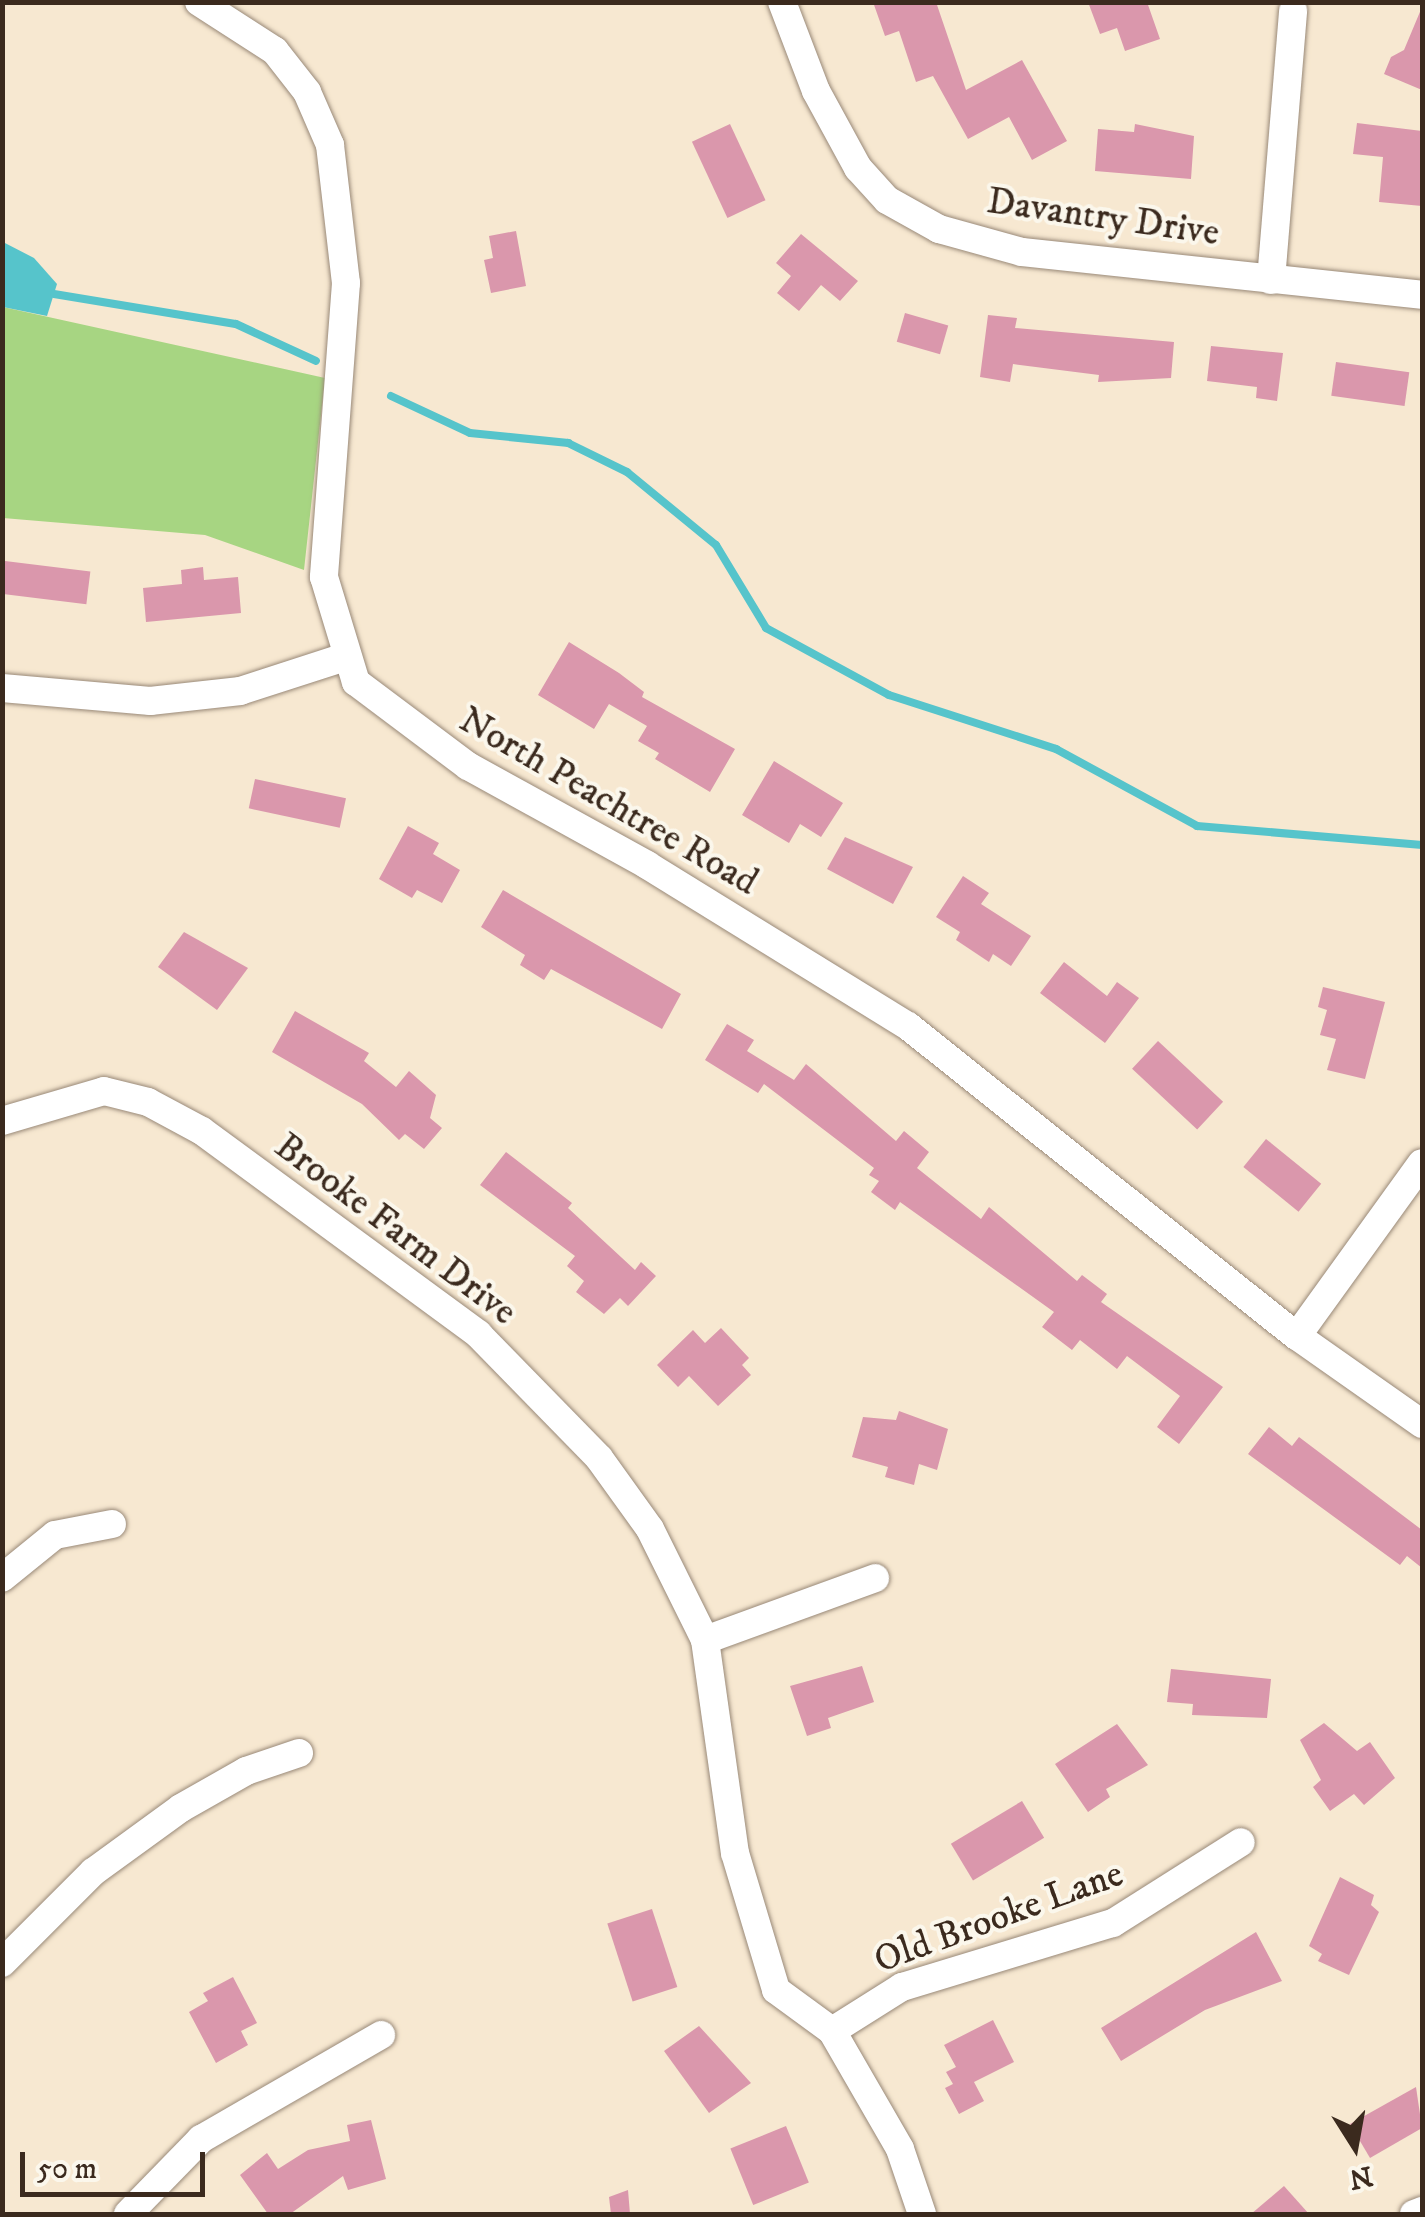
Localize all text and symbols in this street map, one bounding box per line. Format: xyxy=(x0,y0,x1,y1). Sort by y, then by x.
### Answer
street label: Davantry Drive xyxy=(984,179,1222,257)
street label: North Peachtree Road xyxy=(451,698,765,906)
street label: Brooke Farm Drive xyxy=(265,1124,525,1336)
street label: Old Brooke Lane xyxy=(868,1852,1130,1984)
north arrow xyxy=(1305,2097,1405,2197)
scale bar xyxy=(25,2132,210,2194)
text: 50 m xyxy=(37,2151,97,2188)
text: N xyxy=(1346,2158,1375,2196)

